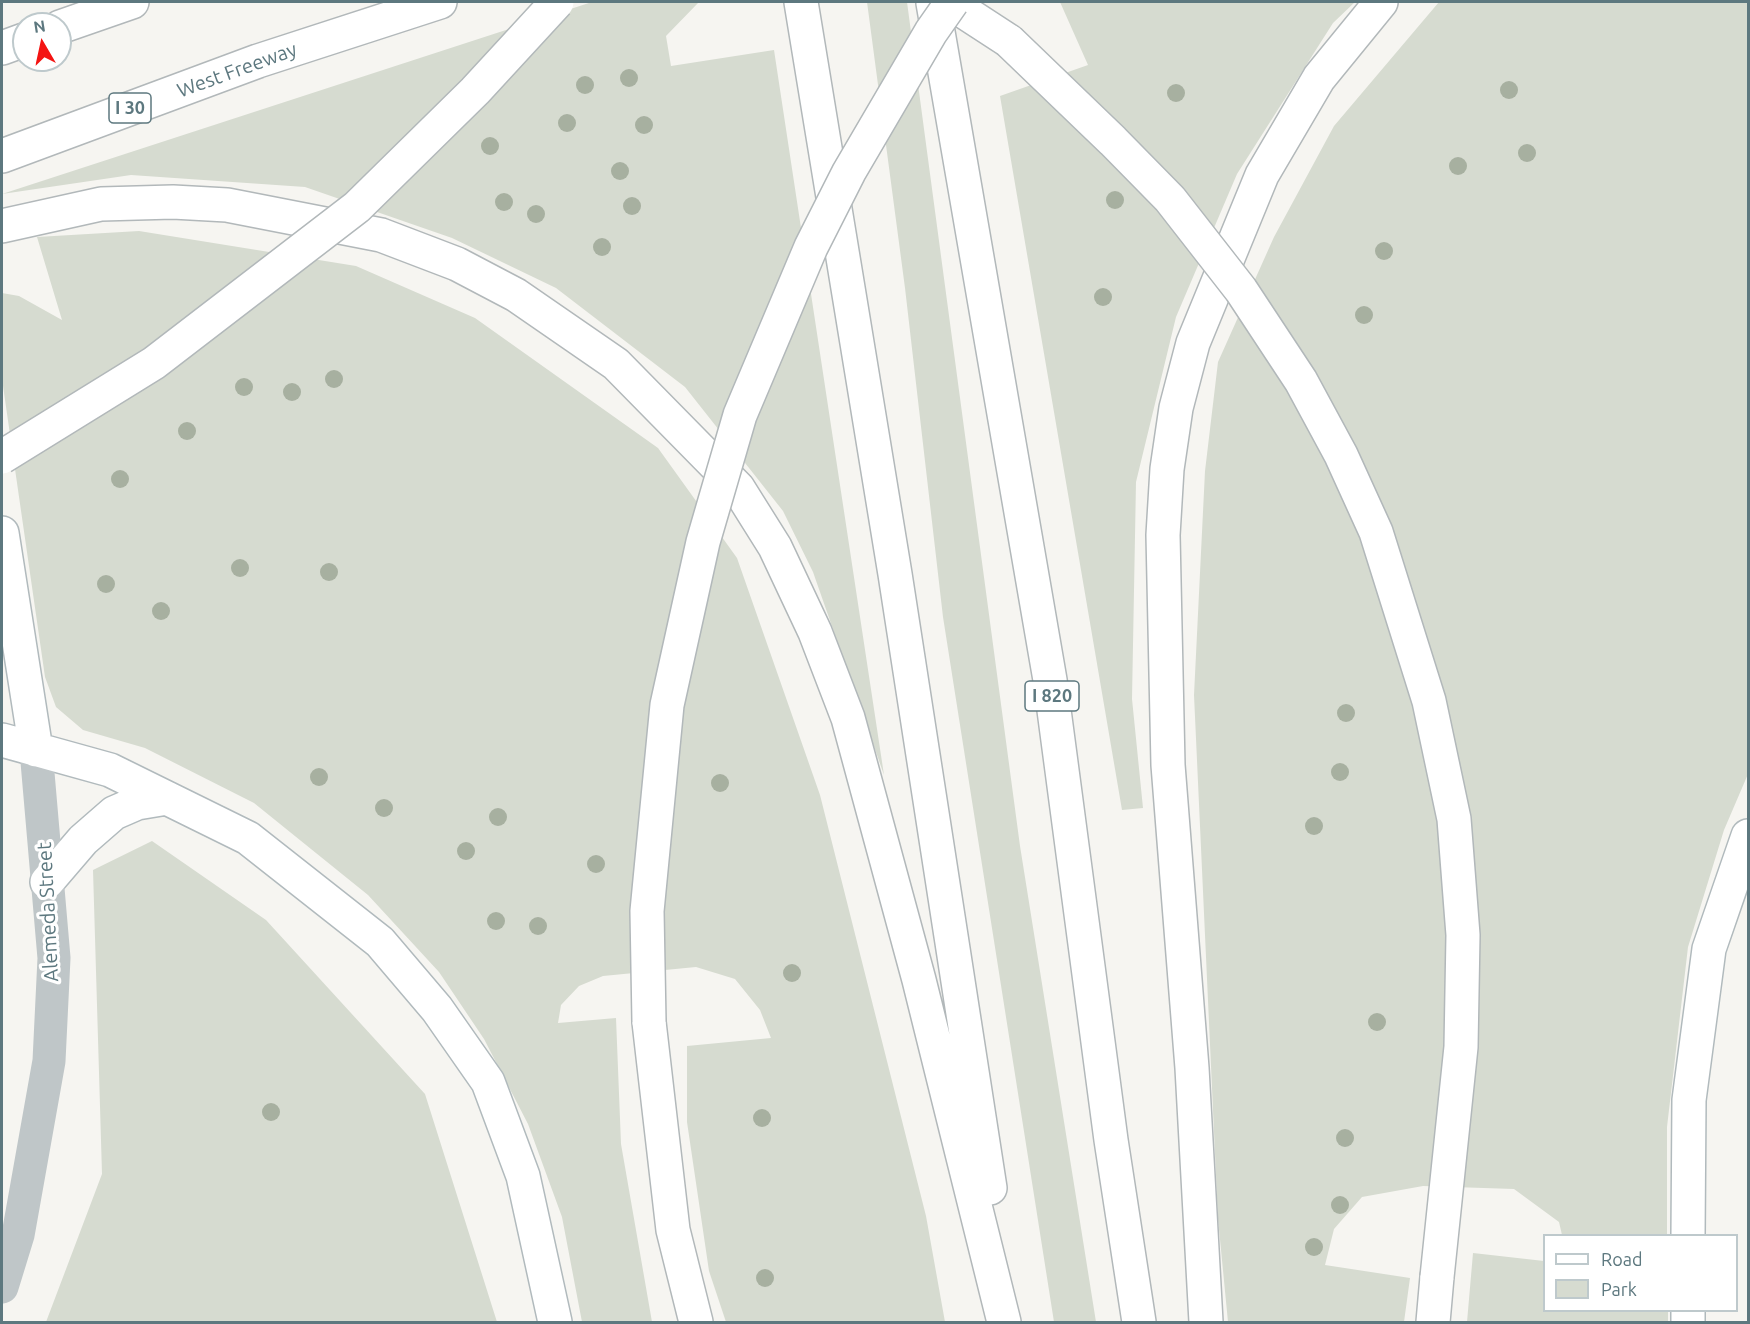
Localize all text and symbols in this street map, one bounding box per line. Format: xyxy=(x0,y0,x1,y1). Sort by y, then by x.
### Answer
north arrow xyxy=(12,12,72,72)
text: N xyxy=(32,16,47,36)
street label: West Freeway xyxy=(174,37,300,103)
road number: I 30 xyxy=(109,93,151,123)
road number: I 820 xyxy=(1025,681,1079,711)
street label: Alemeda Street xyxy=(32,841,64,983)
legend xyxy=(1543,1234,1738,1312)
text: Road xyxy=(1601,1249,1643,1269)
text: Park xyxy=(1601,1279,1637,1299)

